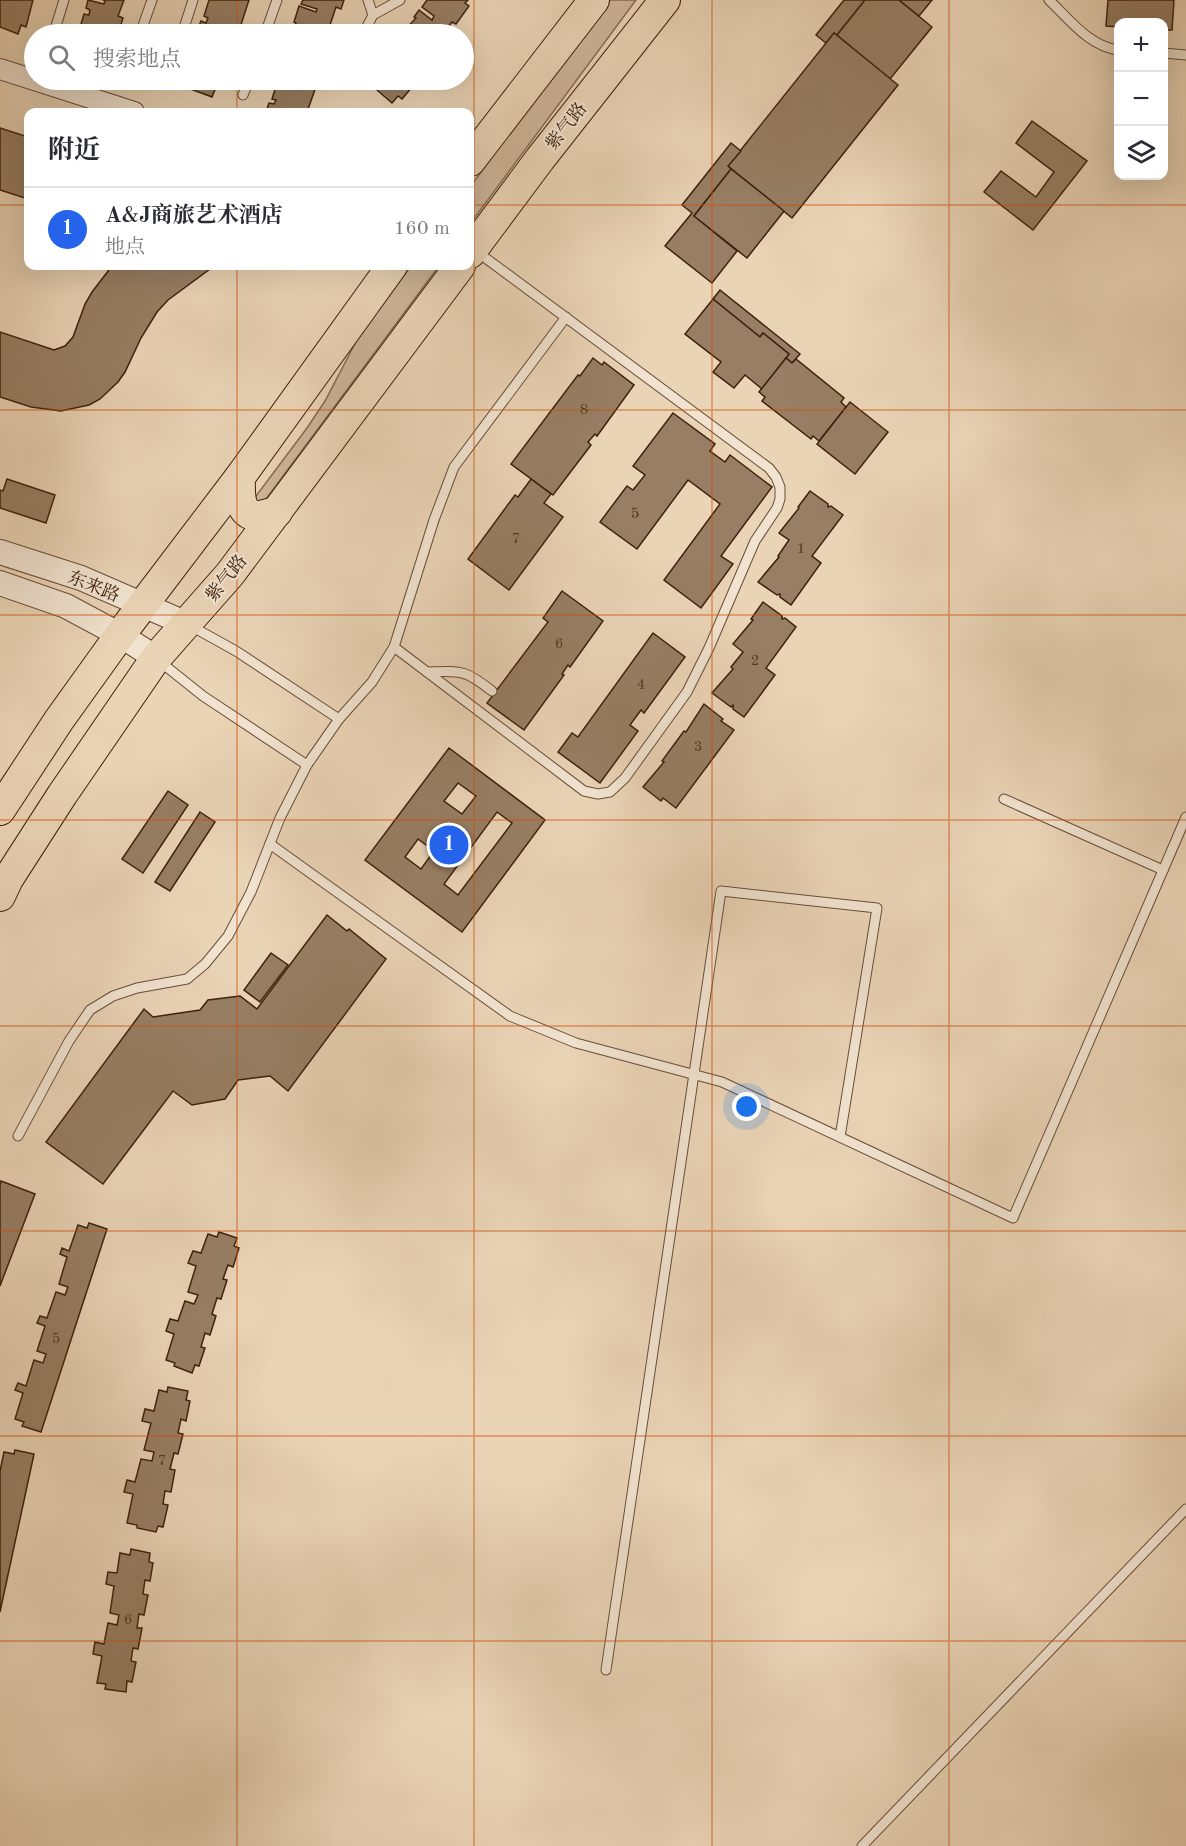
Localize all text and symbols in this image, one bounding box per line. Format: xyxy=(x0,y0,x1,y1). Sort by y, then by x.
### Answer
map controls xyxy=(1114,18,1168,180)
button: + xyxy=(1114,18,1168,72)
search box xyxy=(24,24,474,90)
icon: search xyxy=(45,41,78,74)
text: 搜索地点 xyxy=(93,49,181,71)
button: − xyxy=(1114,72,1168,126)
street label: 紫气路 xyxy=(541,99,591,153)
button: layers xyxy=(1114,126,1168,180)
text: 附近 xyxy=(48,138,100,164)
text: A&J商旅艺术酒店 xyxy=(105,205,283,227)
text: 1 xyxy=(62,219,73,239)
text: 160 m xyxy=(394,219,450,239)
text: 地点 xyxy=(105,238,145,258)
house number: 8 xyxy=(580,403,588,418)
house number: 5 xyxy=(631,507,639,522)
house number: 7 xyxy=(512,532,520,547)
house number: 1 xyxy=(797,542,805,557)
street label: 紫气路 xyxy=(201,551,251,605)
street label: 东来路 xyxy=(65,567,123,605)
house number: 6 xyxy=(555,637,563,652)
house number: 2 xyxy=(751,654,759,669)
house number: 4 xyxy=(637,678,645,693)
house number: 3 xyxy=(694,740,702,755)
pin: 1 xyxy=(430,822,468,868)
your location xyxy=(732,1092,761,1121)
house number: 5 xyxy=(52,1332,60,1347)
house number: 7 xyxy=(158,1454,166,1469)
house number: 6 xyxy=(124,1613,132,1628)

